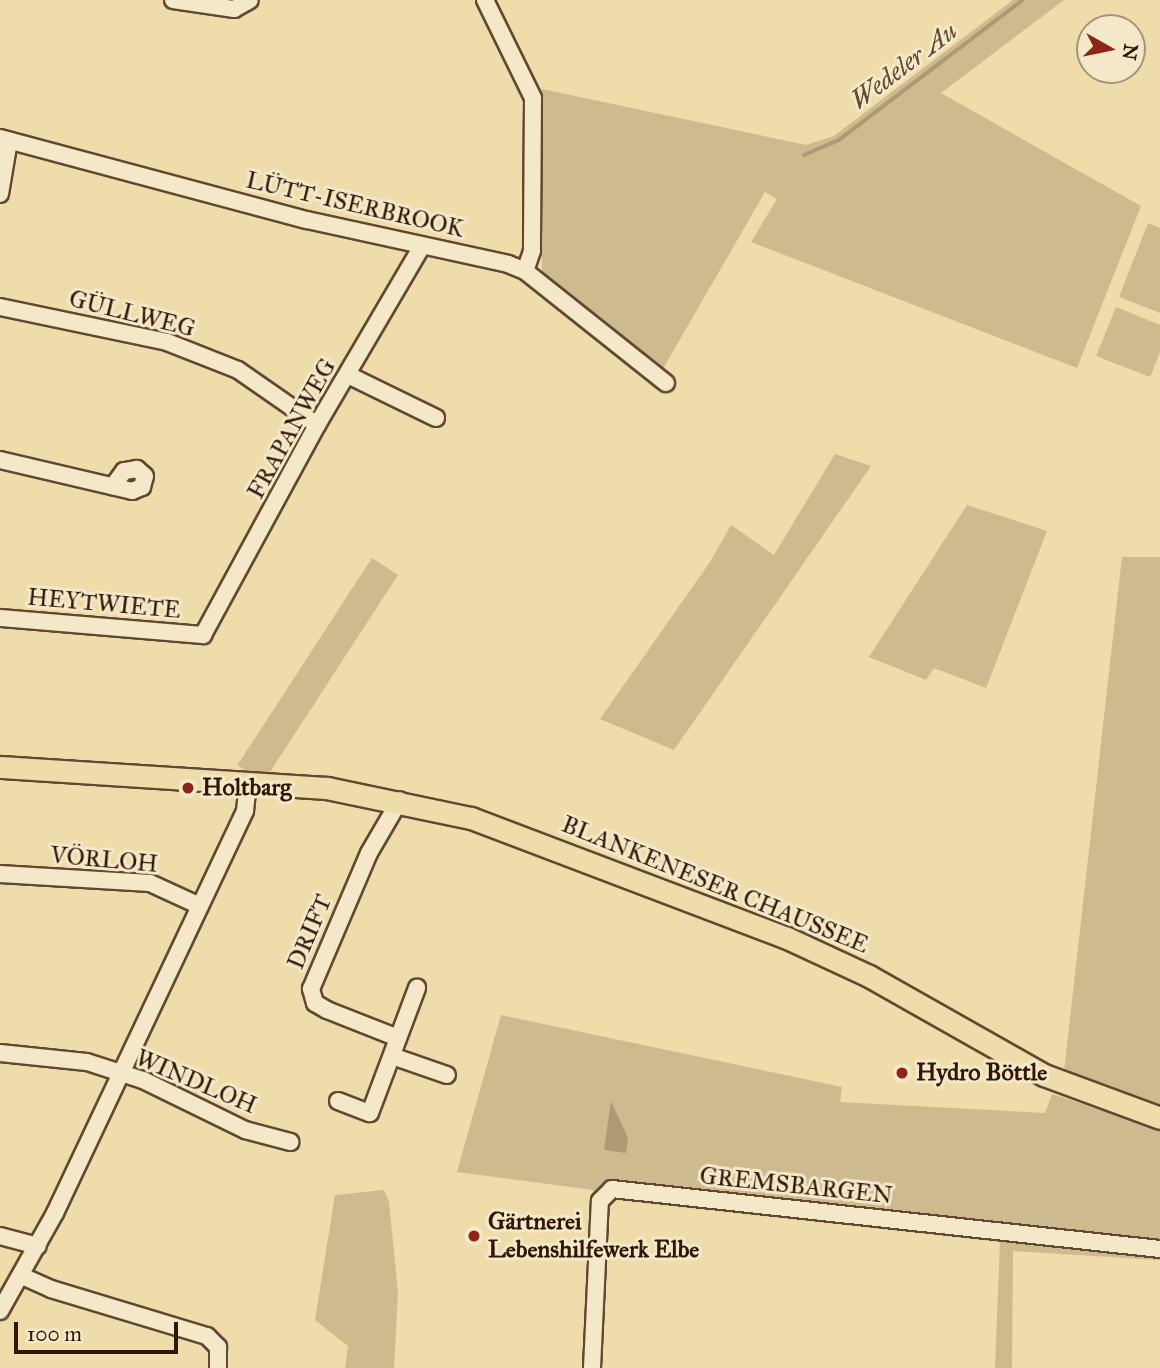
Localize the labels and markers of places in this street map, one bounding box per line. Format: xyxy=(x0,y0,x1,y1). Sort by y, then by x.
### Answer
place label: Holtbarg xyxy=(202,774,292,802)
marker: Holtbarg xyxy=(180,780,196,796)
place label: Hydro Böttle xyxy=(916,1059,1047,1087)
marker: Hydro Böttle xyxy=(894,1065,910,1081)
place label: Gärtnerei Lebenshilfewerk Elbe xyxy=(488,1208,699,1264)
marker: Gärtnerei Lebenshilfewerk Elbe xyxy=(466,1228,482,1244)

